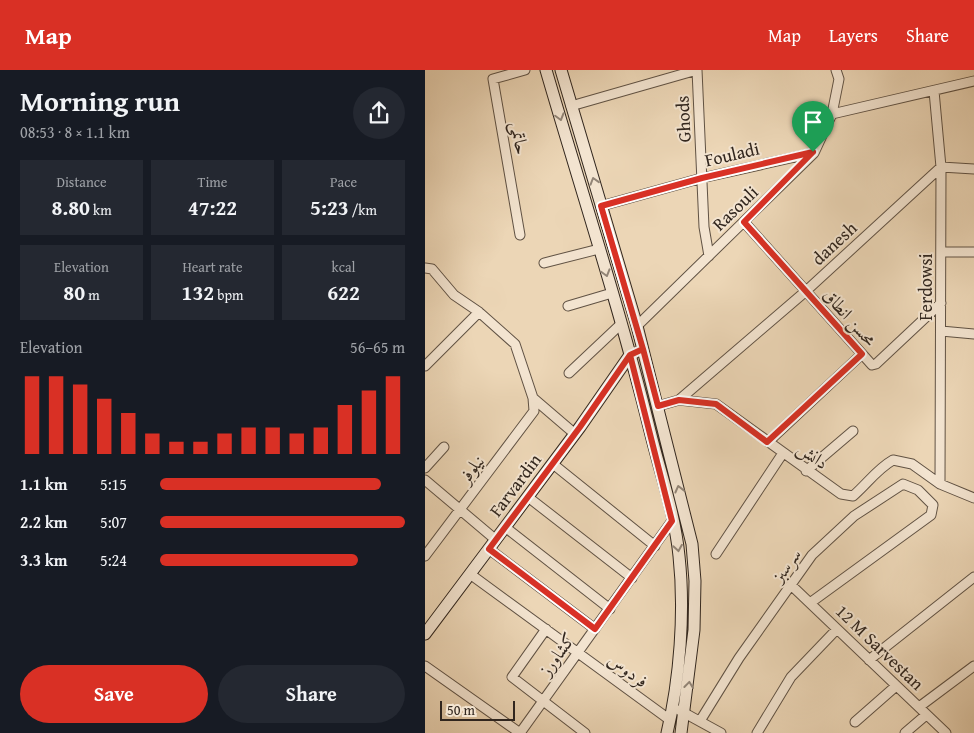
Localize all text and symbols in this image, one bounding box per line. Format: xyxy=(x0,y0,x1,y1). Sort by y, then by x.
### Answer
text: Map xyxy=(25,18,72,53)
text: Map xyxy=(768,22,801,49)
text: Layers xyxy=(829,22,878,49)
text: Share xyxy=(906,22,949,49)
text: Morning run xyxy=(20,80,180,121)
button: share xyxy=(353,87,405,139)
street label: Ghods xyxy=(668,95,698,143)
pin xyxy=(792,101,834,152)
icon: arrive xyxy=(799,108,827,136)
one-way arrow xyxy=(554,112,564,120)
street label: حاتمی xyxy=(504,119,536,157)
text: 08:53 · 8 × 1.1 km xyxy=(20,120,130,144)
street label: Fouladi xyxy=(702,135,762,173)
text: Distance xyxy=(56,172,107,192)
text: Time xyxy=(198,172,227,192)
text: Pace xyxy=(330,172,357,192)
one-way arrow xyxy=(589,177,599,186)
street label: Rasouli xyxy=(706,179,764,237)
text: 8.80 xyxy=(51,192,90,223)
text: 47:22 xyxy=(188,192,237,223)
text: 5:23 xyxy=(310,192,349,223)
text: km xyxy=(90,200,112,220)
text: /km xyxy=(349,200,377,220)
street label: danesh xyxy=(805,215,863,271)
street label: Ferdowsi xyxy=(912,253,939,321)
text: Elevation xyxy=(54,257,109,277)
text: Heart rate xyxy=(182,257,243,277)
text: kcal xyxy=(332,257,355,277)
one-way arrow xyxy=(600,268,610,276)
text: 80 xyxy=(63,277,85,308)
text: 132 xyxy=(182,277,214,308)
text: 622 xyxy=(327,277,360,308)
street label: محسن انطاق xyxy=(817,282,883,352)
text: m xyxy=(85,285,100,305)
text: bpm xyxy=(214,285,243,305)
text: Elevation xyxy=(20,335,83,359)
text: 56–65 m xyxy=(350,335,405,359)
street label: دانش xyxy=(792,434,834,476)
street label: Farvardin xyxy=(482,448,548,522)
street label: نیلوفر xyxy=(450,449,491,491)
text: 1.1 km xyxy=(20,472,67,496)
text: 5:15 xyxy=(100,472,127,496)
one-way arrow xyxy=(674,485,685,494)
text: 2.2 km xyxy=(20,510,67,534)
text: 5:07 xyxy=(100,510,127,534)
street label: سرسبز xyxy=(763,542,808,589)
one-way arrow xyxy=(672,544,682,553)
text: 3.3 km xyxy=(20,548,67,572)
text: 5:24 xyxy=(100,548,127,572)
street label: 12 M Sarvestan xyxy=(830,598,930,696)
street label: کشاورز xyxy=(531,627,582,683)
street label: فردوس xyxy=(602,646,654,694)
button: Save xyxy=(20,665,208,723)
button: Share xyxy=(218,665,405,723)
one-way arrow xyxy=(683,681,694,689)
scale bar xyxy=(440,698,515,721)
text: 50 m xyxy=(447,700,475,720)

